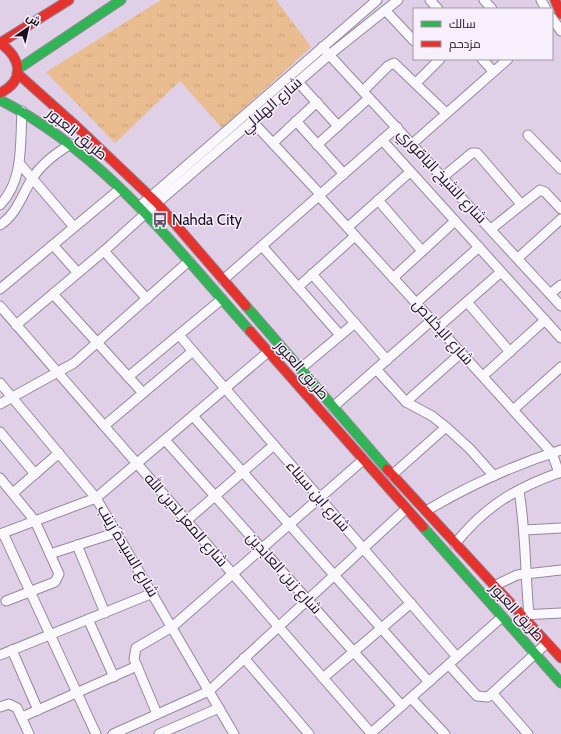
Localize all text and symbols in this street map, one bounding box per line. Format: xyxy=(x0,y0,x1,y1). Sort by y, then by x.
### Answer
north arrow xyxy=(8,8,48,48)
legend xyxy=(413,8,553,60)
text: ش xyxy=(24,10,43,29)
text: سالك xyxy=(449,16,476,31)
text: مزدحم xyxy=(449,36,481,52)
street label: شارع الهلالي xyxy=(236,73,307,139)
street label: طريق العبور xyxy=(42,104,111,165)
street label: شارع الشيخ الباقوري xyxy=(391,125,490,229)
bus stop icon: Nahda City xyxy=(151,211,169,229)
place label: Nahda City xyxy=(172,211,243,229)
street label: شارع الإخلاص xyxy=(407,295,477,370)
street label: طريق العبور xyxy=(270,336,333,404)
street label: شارع ابن سيناء xyxy=(281,457,354,536)
street label: شارع المعز لدين الله xyxy=(139,469,232,572)
street label: شارع السيدة زينب xyxy=(92,502,162,601)
street label: شارع زين العابدين xyxy=(241,528,326,619)
street label: طريق العبور xyxy=(485,578,548,646)

